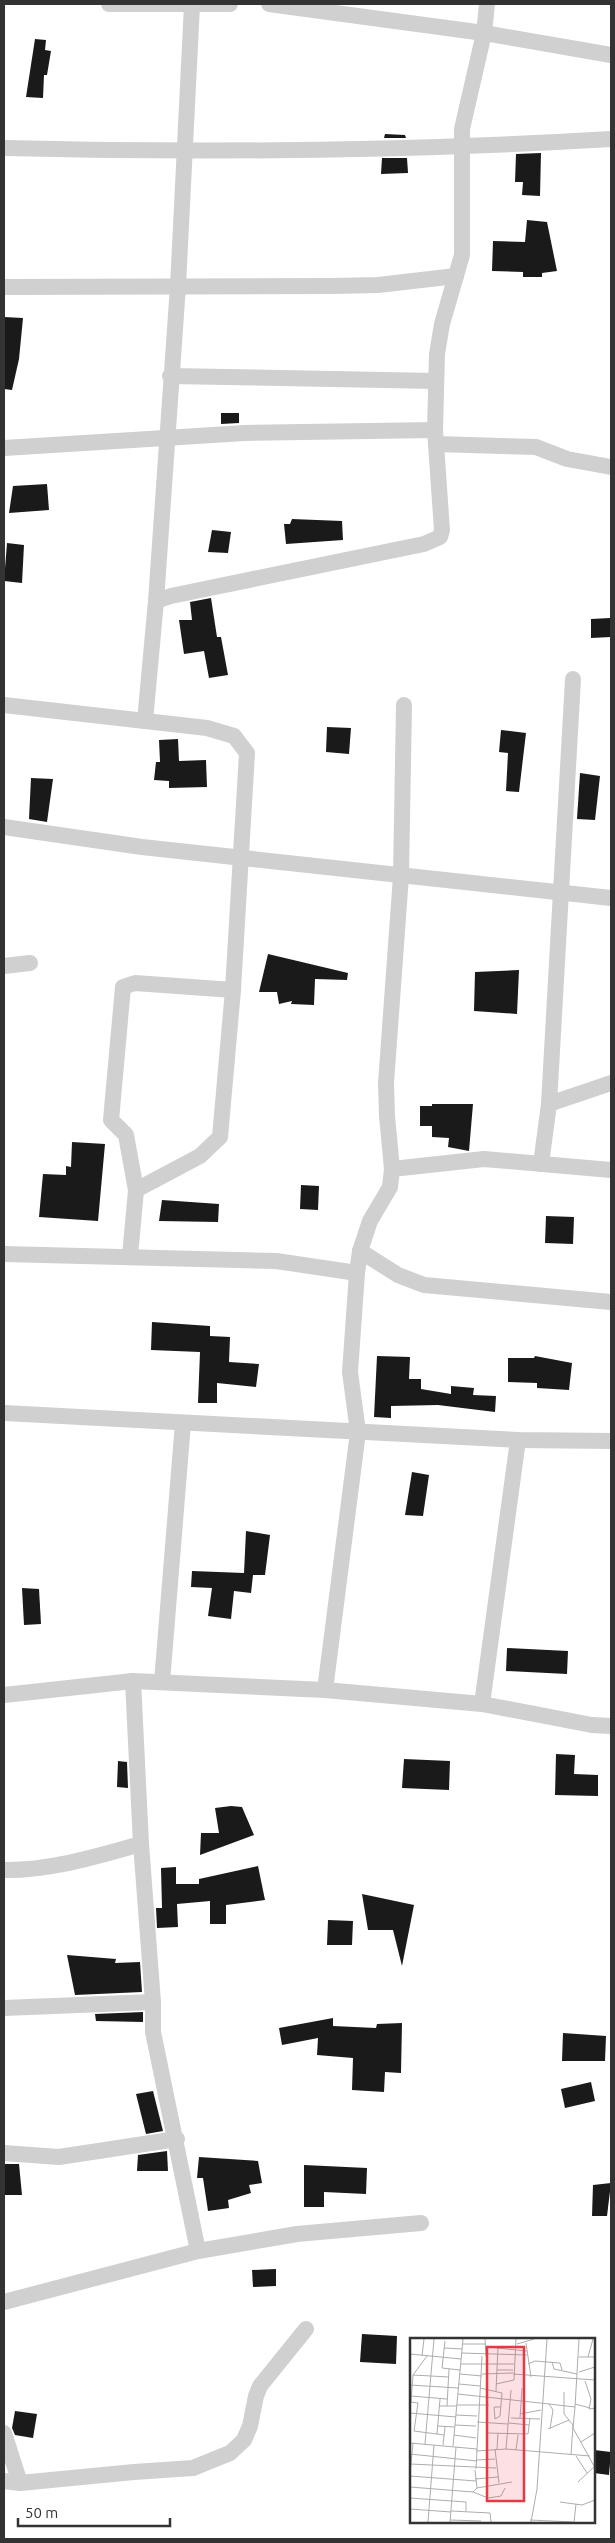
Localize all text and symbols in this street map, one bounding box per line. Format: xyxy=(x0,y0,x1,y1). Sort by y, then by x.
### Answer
inset map xyxy=(410,2338,595,2523)
scale bar xyxy=(18,2496,170,2528)
text: 50 m xyxy=(25,2504,58,2521)

